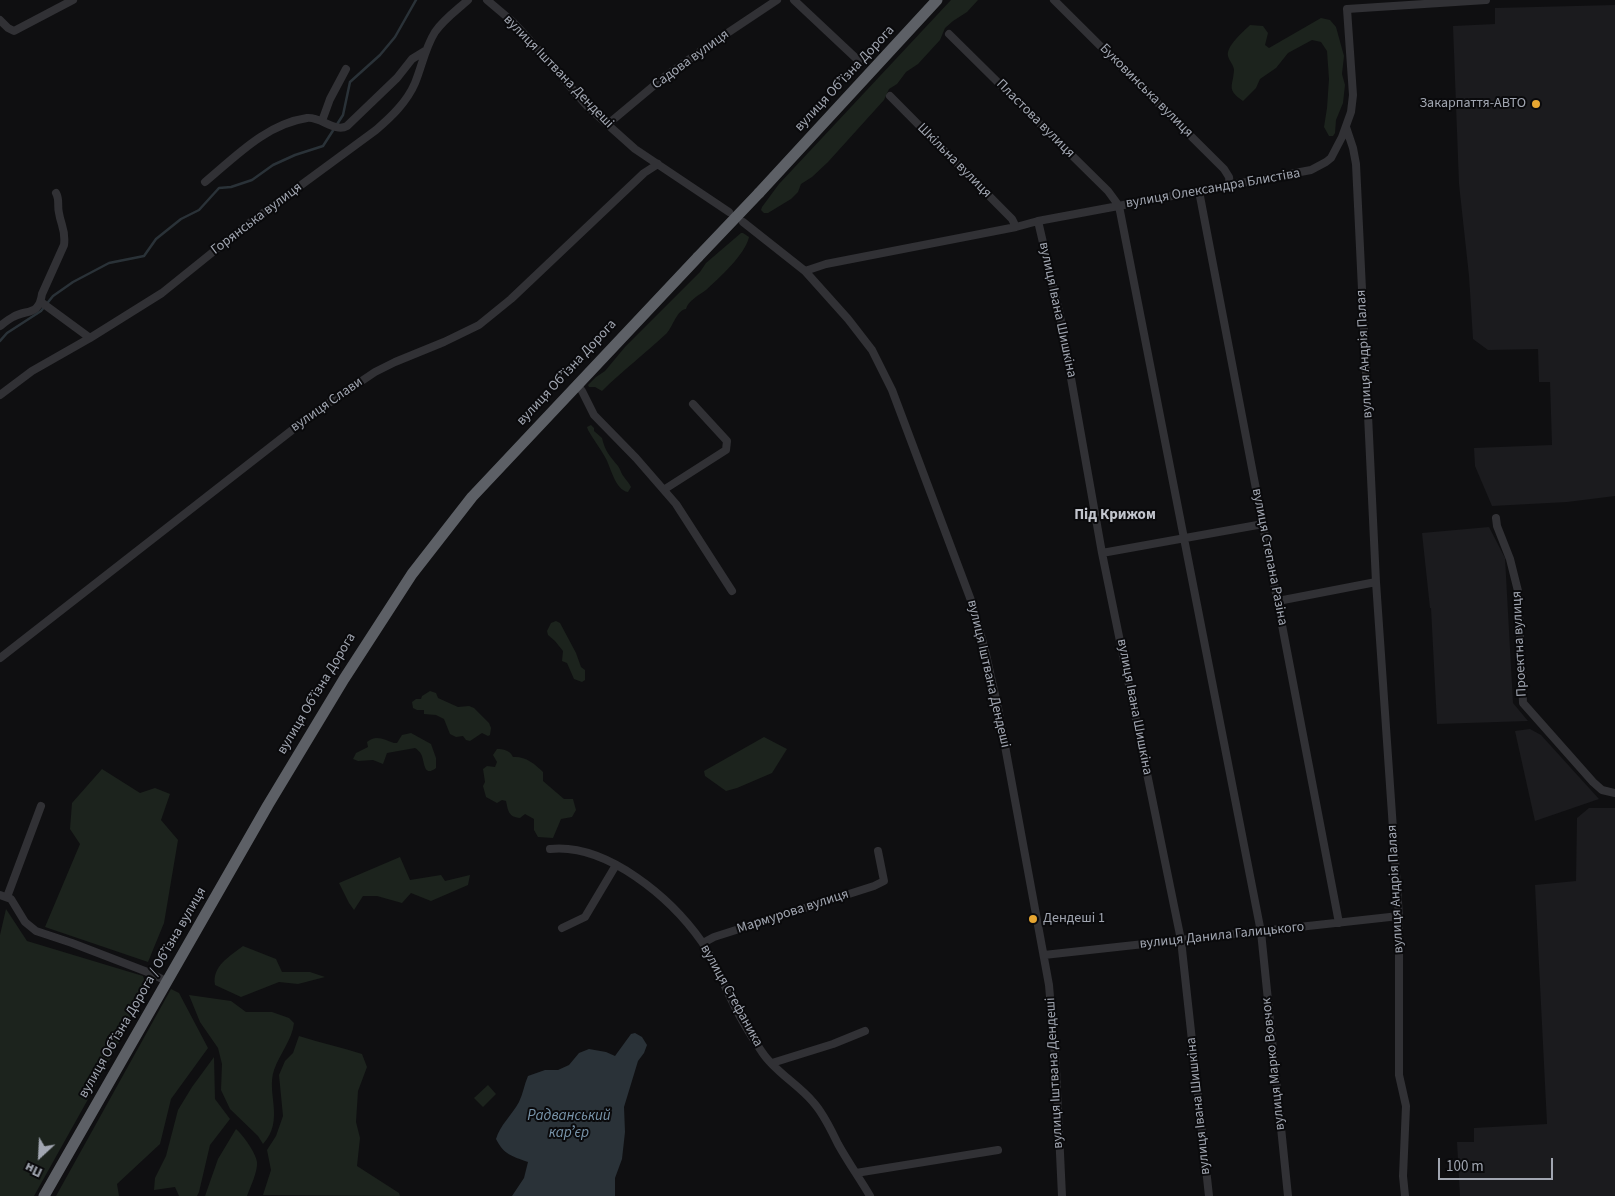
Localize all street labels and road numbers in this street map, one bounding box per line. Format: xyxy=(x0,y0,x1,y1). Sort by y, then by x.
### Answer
street label: вулиця Іштвана Дендеші xyxy=(499,12,617,132)
street label: вулиця Обʼїзна Дорога xyxy=(792,23,898,135)
street label: Садова вулиця xyxy=(649,26,733,94)
street label: Буковинська вулиця xyxy=(1096,41,1196,141)
street label: Пластова вулиця xyxy=(992,76,1078,162)
street label: Шкільна вулиця xyxy=(913,120,995,202)
street label: вулиця Олександра Блистіва xyxy=(1124,165,1302,213)
street label: Горянська вулиця xyxy=(208,179,306,259)
street label: вулиця Івана Шишкіна xyxy=(1034,241,1080,379)
street label: вулиця Андрія Палая xyxy=(1353,289,1377,419)
street label: вулиця Обʼїзна Дорога xyxy=(514,317,620,429)
street label: вулиця Слави xyxy=(288,374,366,436)
street label: вулиця Степана Разіна xyxy=(1247,487,1291,627)
street label: Проектна вулиця xyxy=(1509,591,1531,697)
street label: вулиця Іштвана Дендеші xyxy=(963,598,1013,750)
street label: вулиця Обʼїзна Дорога xyxy=(274,630,360,758)
street label: вулиця Івана Шишкіна xyxy=(1113,638,1155,776)
street label: вулиця Андрія Палая xyxy=(1384,824,1408,954)
street label: вулиця Обʼїзна Дорога / Обʼїзна вулиця xyxy=(75,884,211,1102)
street label: Мармурова вулиця xyxy=(735,886,851,938)
street label: вулиця Данила Галицького xyxy=(1139,919,1305,953)
street label: вулиця Стефаника xyxy=(696,942,766,1050)
street label: вулиця Іштвана Дендеші xyxy=(1043,997,1067,1149)
street label: вулиця Марко Вовчок xyxy=(1259,997,1289,1131)
street label: вулиця Івана Шишкіна xyxy=(1183,1036,1215,1176)

